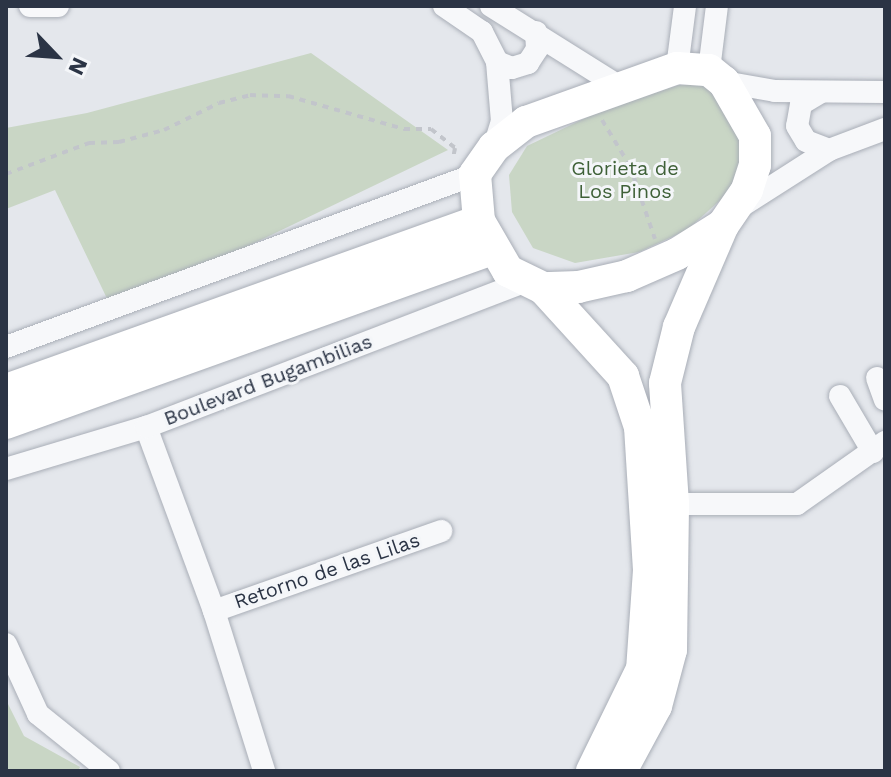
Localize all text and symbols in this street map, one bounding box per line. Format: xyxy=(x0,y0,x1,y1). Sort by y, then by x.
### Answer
north arrow xyxy=(16,16,96,96)
text: N xyxy=(63,54,93,79)
park label: Glorieta de Los Pinos xyxy=(571,156,679,203)
street label: Boulevard Bugambilias xyxy=(161,329,375,431)
street label: Retorno de las Lilas xyxy=(231,528,423,614)

